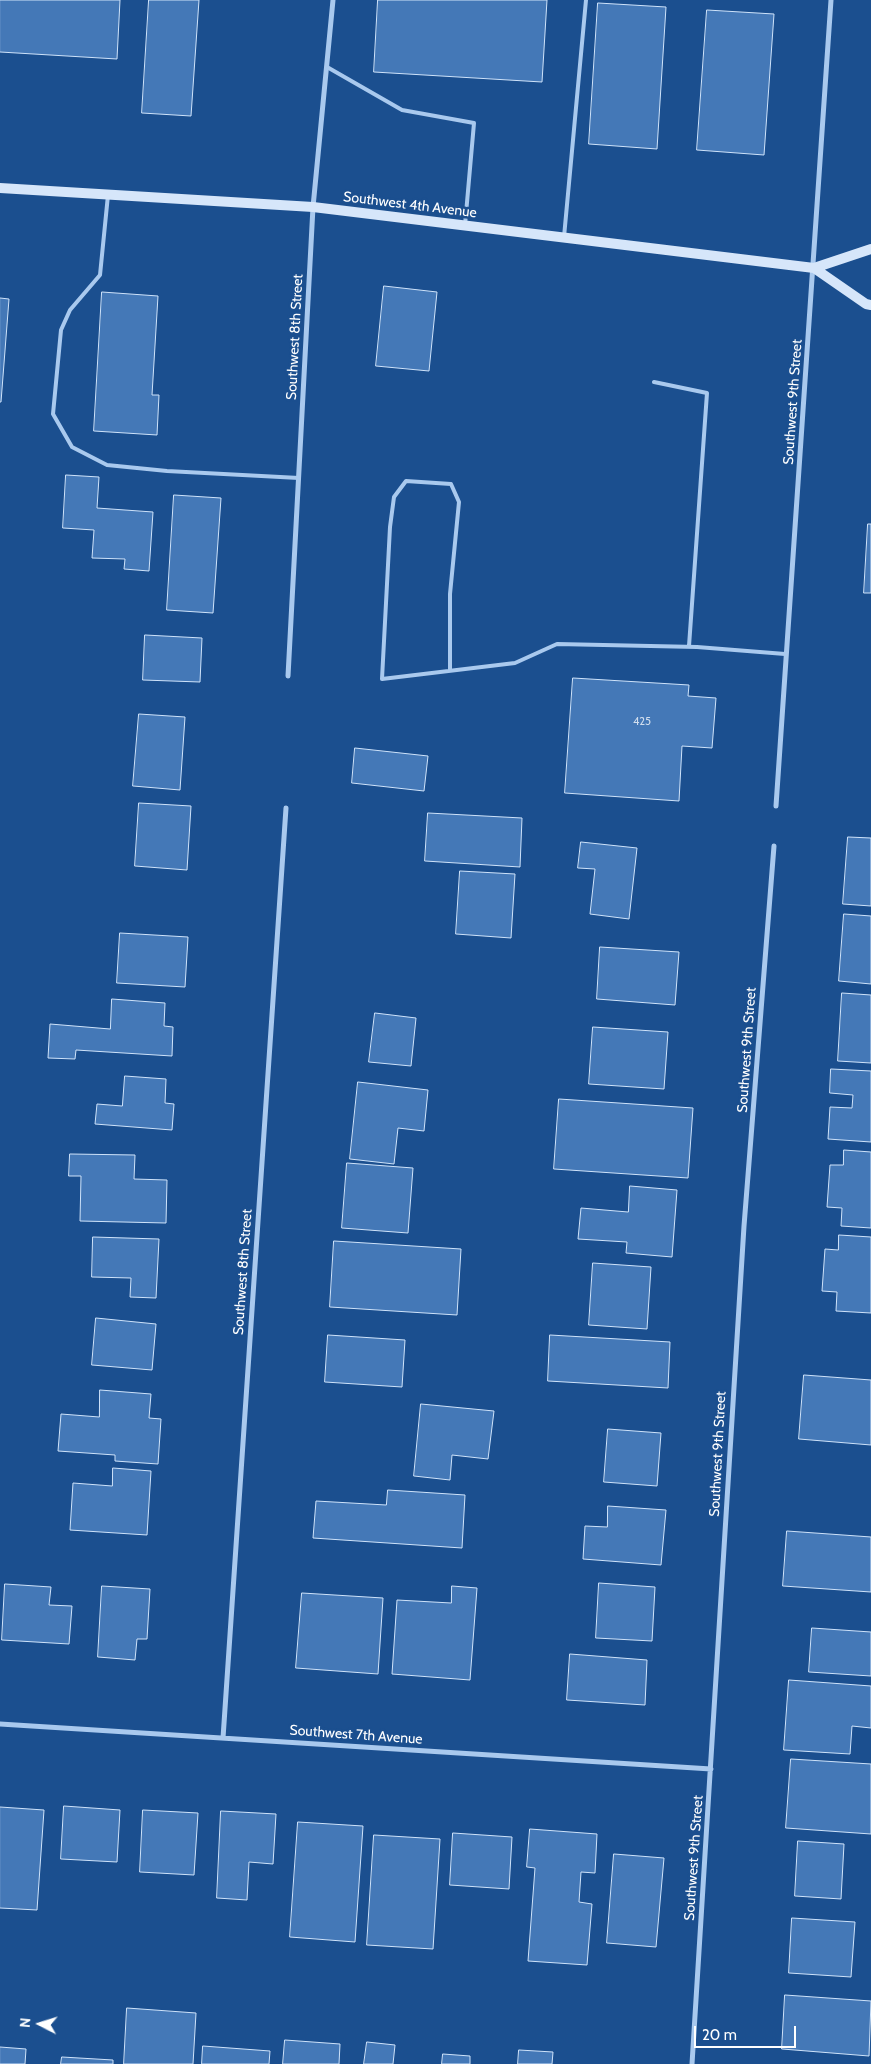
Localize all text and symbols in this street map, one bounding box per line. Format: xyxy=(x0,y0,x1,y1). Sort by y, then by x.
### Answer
street label: Southwest 4th Avenue xyxy=(342,188,478,222)
street label: Southwest 8th Street xyxy=(283,274,307,400)
street label: Southwest 9th Street xyxy=(780,339,806,465)
house number: 425 xyxy=(633,715,651,729)
street label: Southwest 9th Street xyxy=(734,987,760,1113)
street label: Southwest 8th Street xyxy=(230,1208,256,1336)
street label: Southwest 9th Street xyxy=(706,1391,730,1517)
street label: Southwest 7th Avenue xyxy=(289,1722,423,1748)
street label: Southwest 9th Street xyxy=(681,1795,707,1921)
north arrow xyxy=(15,1999,65,2049)
scale bar xyxy=(696,2016,798,2048)
text: N xyxy=(16,2017,34,2028)
text: 20 m xyxy=(702,2026,737,2044)

